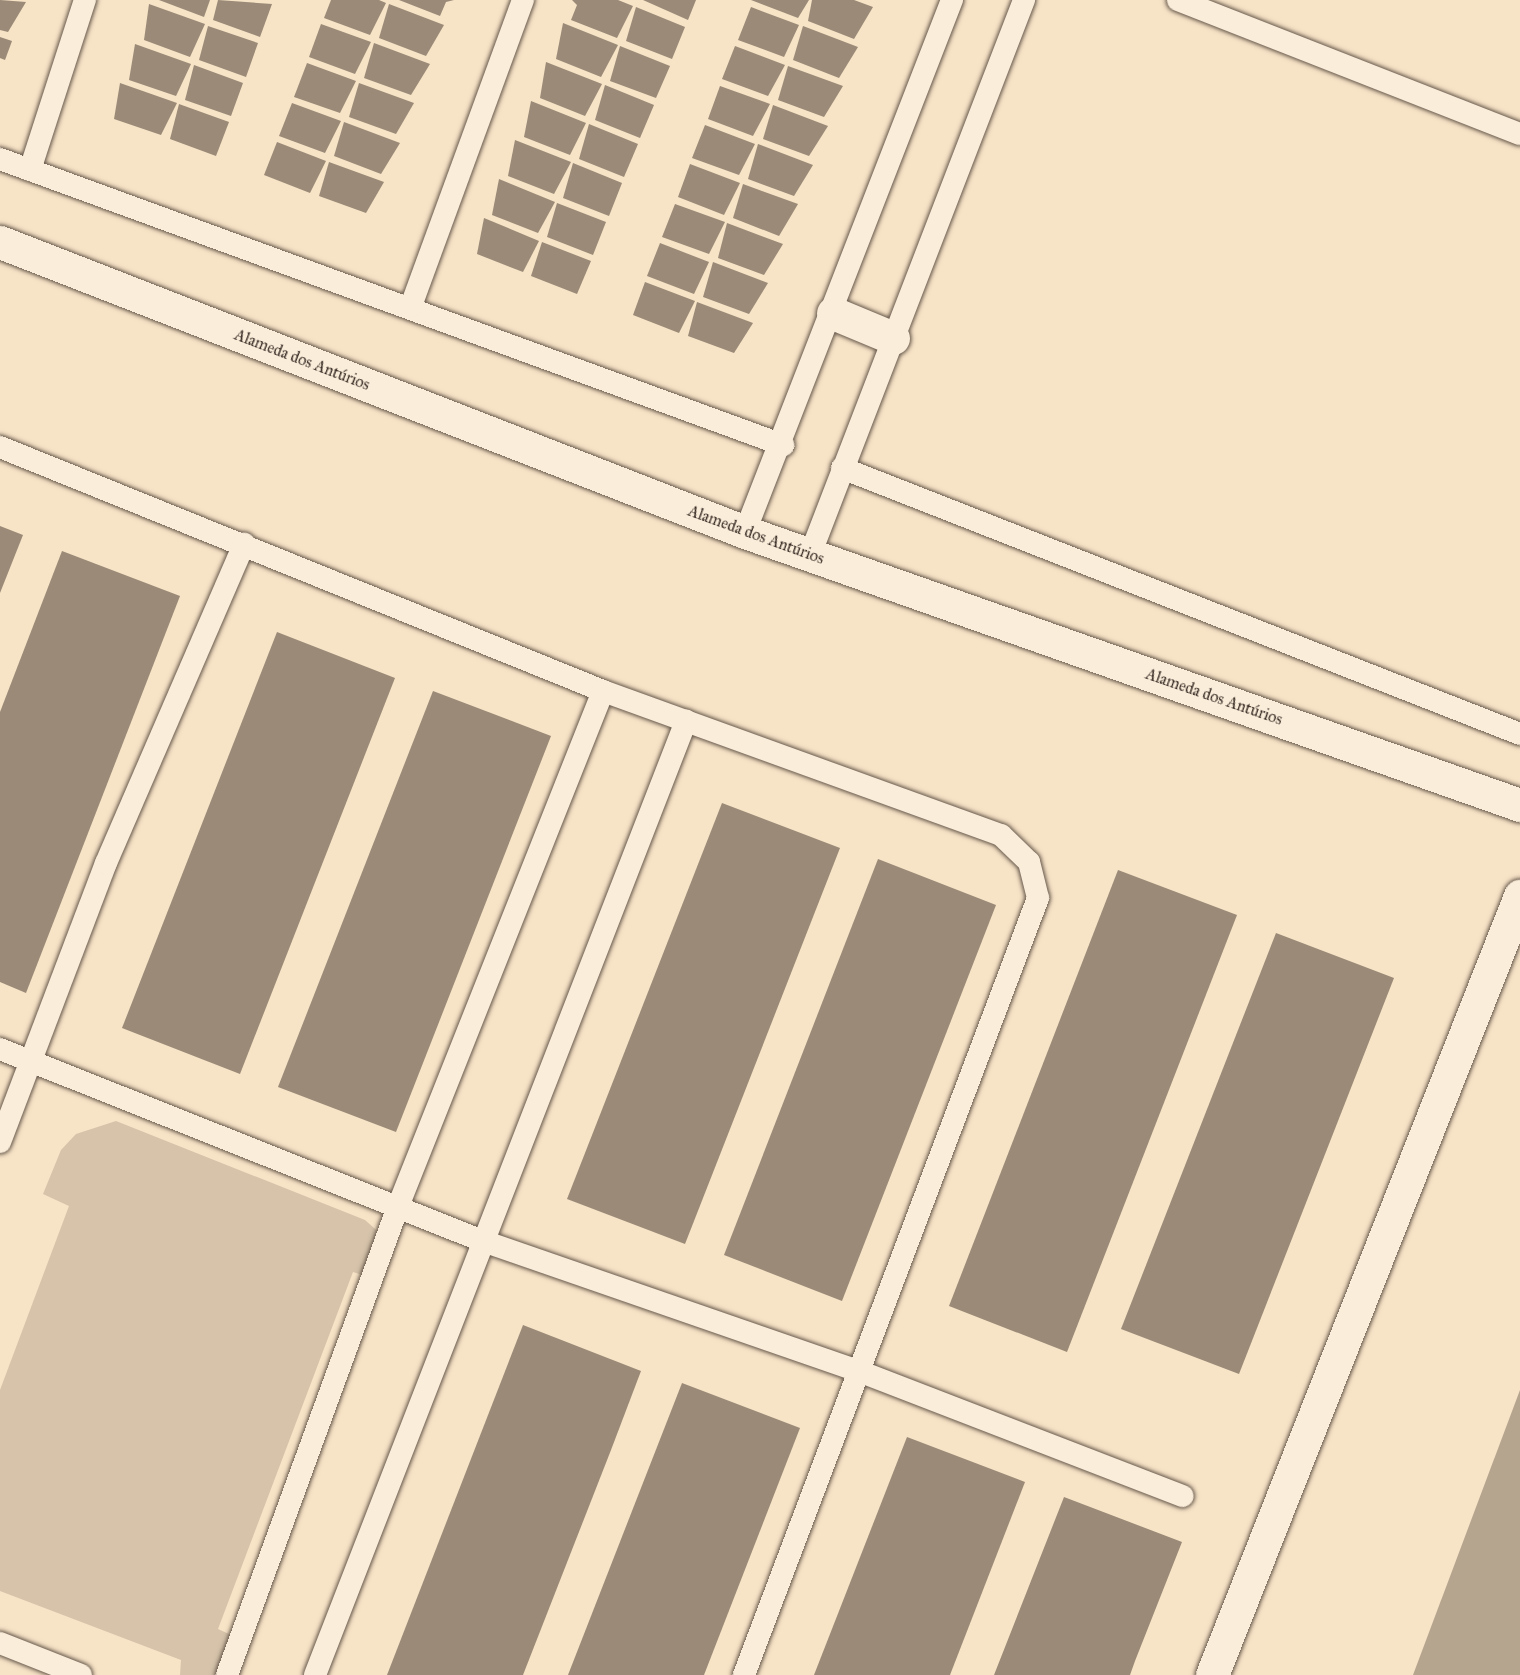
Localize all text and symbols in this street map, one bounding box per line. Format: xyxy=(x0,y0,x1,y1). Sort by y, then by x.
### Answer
street label: Alameda dos Antúrios xyxy=(232,325,372,395)
street label: Alameda dos Antúrios xyxy=(685,501,827,569)
street label: Alameda dos Antúrios xyxy=(1143,665,1285,729)

